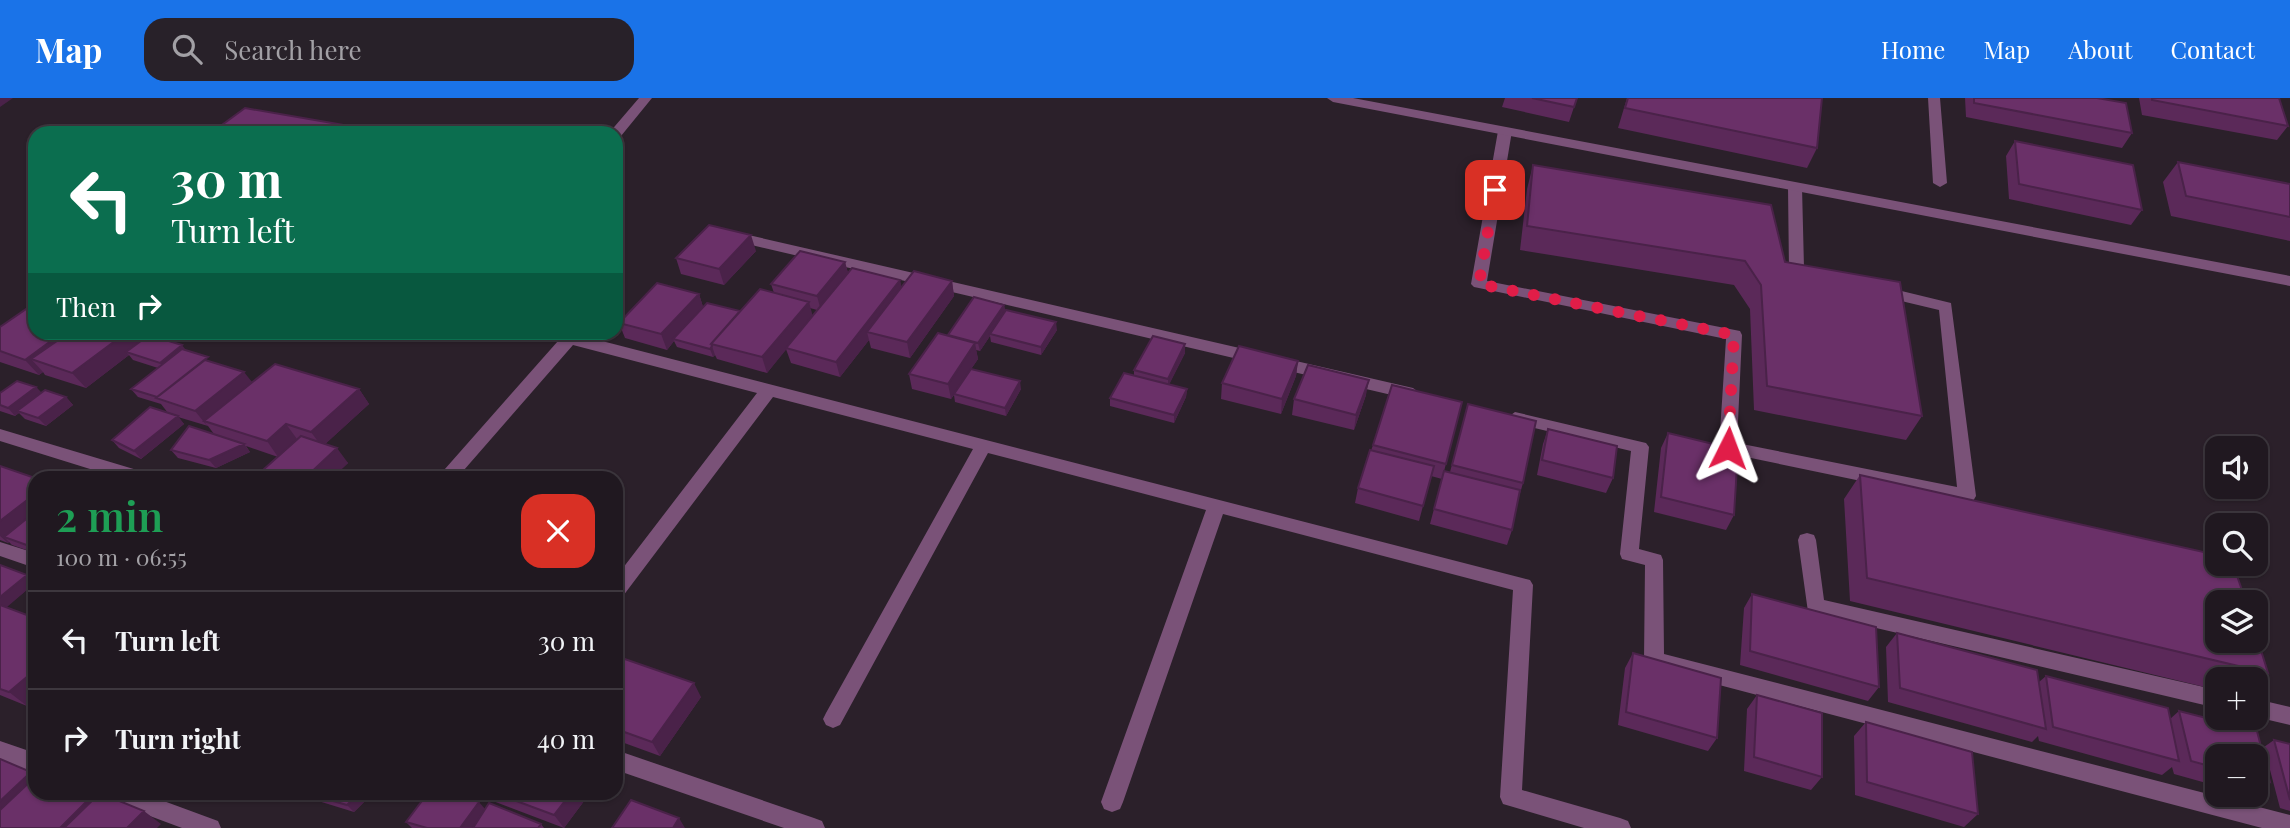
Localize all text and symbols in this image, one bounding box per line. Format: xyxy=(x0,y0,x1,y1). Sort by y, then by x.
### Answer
search box xyxy=(144,18,634,81)
text: Map xyxy=(35,27,102,71)
icon: search xyxy=(168,30,206,68)
text: Search here xyxy=(224,32,362,67)
text: Home xyxy=(1881,33,1945,65)
text: Map xyxy=(1983,33,2030,65)
text: About xyxy=(2068,33,2132,65)
text: Contact xyxy=(2170,33,2255,65)
text: 30 m xyxy=(171,145,282,210)
icon: left xyxy=(56,154,147,245)
pin xyxy=(1465,160,1525,220)
icon: arrive xyxy=(1476,171,1514,209)
text: Turn left xyxy=(171,208,295,251)
icon: right xyxy=(130,287,168,325)
text: Then xyxy=(56,289,116,324)
position arrow xyxy=(1691,411,1765,485)
map controls xyxy=(2205,436,2268,807)
button: sound xyxy=(2205,436,2268,499)
text: 2 min xyxy=(56,487,163,543)
button: close xyxy=(521,494,595,568)
button: search xyxy=(2205,513,2268,576)
text: 100 m · 06:55 xyxy=(56,541,187,572)
button: layers xyxy=(2205,590,2268,653)
icon: left xyxy=(56,621,94,659)
text: Turn left xyxy=(115,623,220,658)
text: 30 m xyxy=(538,623,595,658)
button: + xyxy=(2205,667,2268,730)
icon: right xyxy=(56,719,94,757)
text: Turn right xyxy=(115,721,241,756)
text: 40 m xyxy=(537,721,595,756)
button: − xyxy=(2205,744,2268,807)

